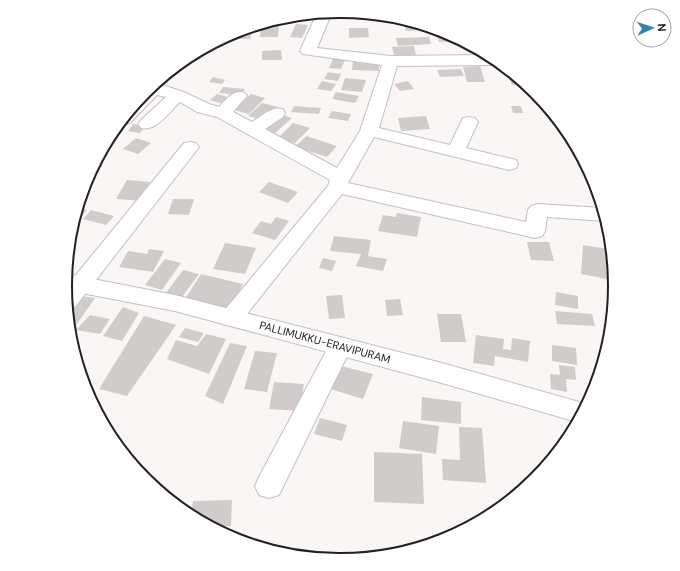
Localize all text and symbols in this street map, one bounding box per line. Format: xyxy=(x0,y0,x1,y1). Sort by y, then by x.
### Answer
north arrow xyxy=(632,8,672,48)
text: N xyxy=(655,23,669,32)
street label: PALLIMUKKU-ERAVIPURAM xyxy=(258,318,392,366)

